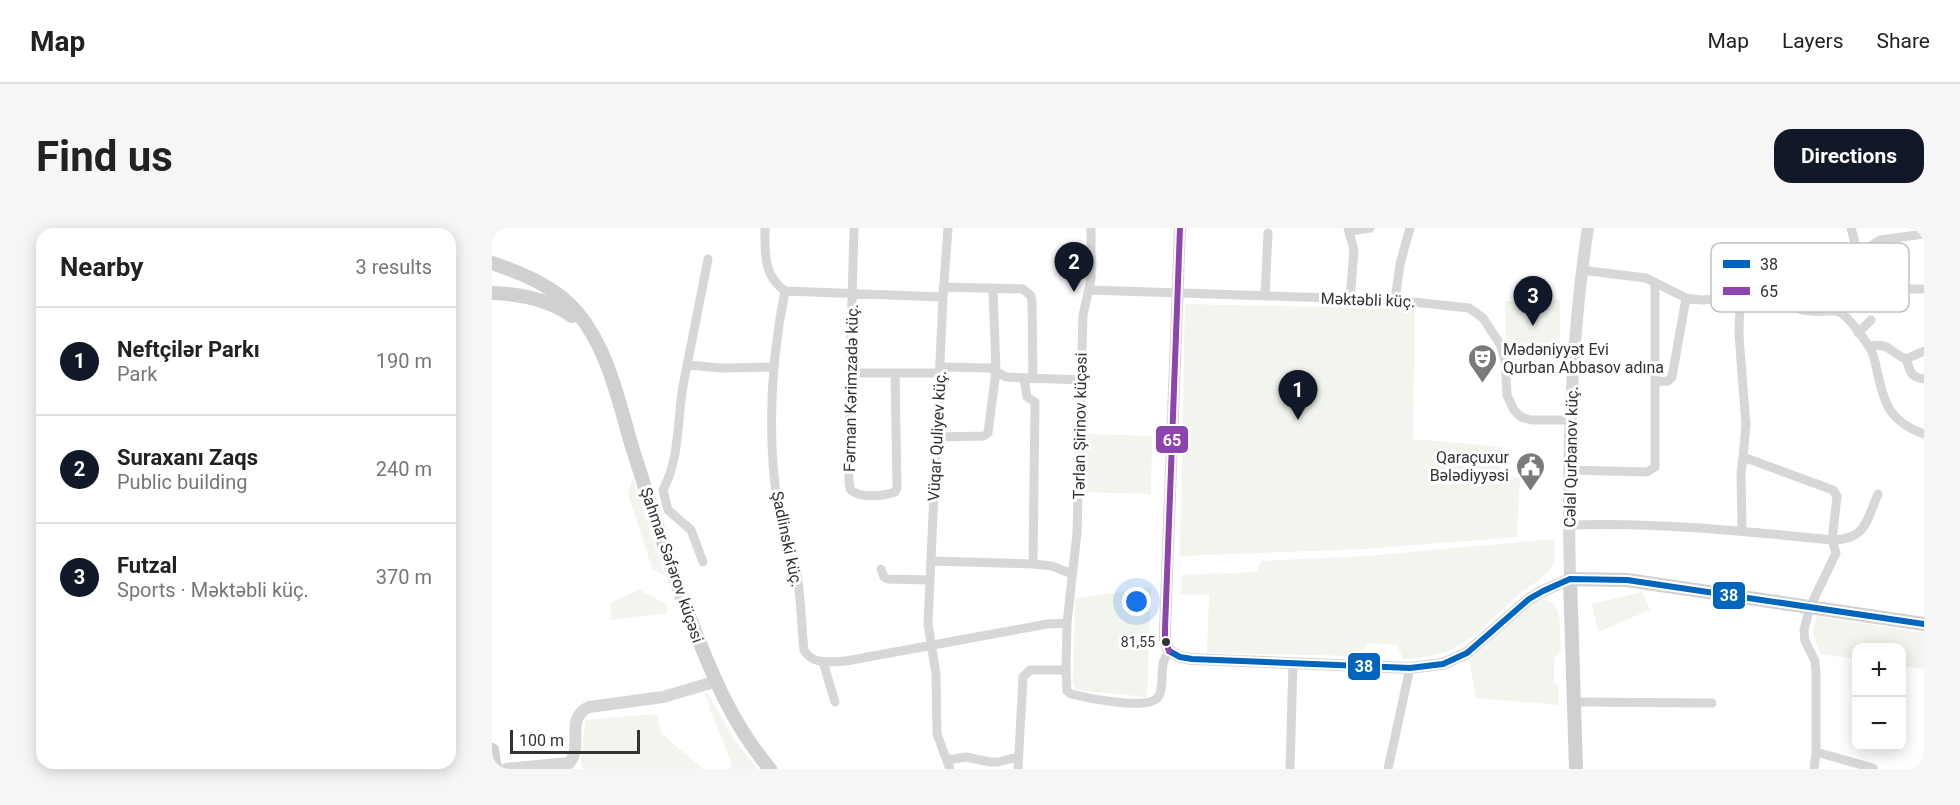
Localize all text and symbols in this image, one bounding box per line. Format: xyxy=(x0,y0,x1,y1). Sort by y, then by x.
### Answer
text: Map xyxy=(30,25,85,58)
text: Map xyxy=(1707,29,1749,53)
text: Layers xyxy=(1782,29,1843,53)
text: Share xyxy=(1876,29,1930,53)
button: Directions xyxy=(1774,129,1924,183)
text: Find us xyxy=(36,132,173,181)
pin: 2 xyxy=(1054,242,1094,292)
legend xyxy=(1711,243,1909,312)
text: Nearby xyxy=(60,252,143,282)
text: 3 results xyxy=(356,255,432,279)
text: 38 xyxy=(1760,255,1778,274)
pin: 3 xyxy=(1514,276,1552,326)
text: 65 xyxy=(1760,282,1778,301)
street label: Məktəbli küç. xyxy=(1320,289,1416,311)
street label: Fərman Kərimzadə küç. xyxy=(840,304,862,472)
text: Neftçilər Parkı xyxy=(117,337,260,362)
place label: Mədəniyyət Evi Qurban Abbasov adına xyxy=(1503,340,1664,377)
theatre icon: Mədəniyyət Evi Qurban Abbasov adına xyxy=(1466,342,1498,384)
text: 1 xyxy=(74,349,85,373)
text: 190 m xyxy=(376,349,432,373)
street label: Tərlan Şirinov küçəsi xyxy=(1069,352,1091,500)
text: Park xyxy=(117,362,157,386)
street label: Vüqar Quliyev küç. xyxy=(924,370,950,502)
pin: 1 xyxy=(1278,370,1318,420)
street label: Cəlal Qurbanov küç. xyxy=(1560,386,1582,528)
line badge: 65 xyxy=(1155,425,1189,454)
text: 65 xyxy=(1163,431,1181,450)
text: Suraxanı Zaqs xyxy=(117,445,258,470)
place label: Qaraçuxur Bələdiyyəsi xyxy=(1430,448,1510,485)
public building icon: Qaraçuxur Bələdiyyəsi xyxy=(1514,450,1546,492)
text: 2 xyxy=(74,457,85,481)
text: 240 m xyxy=(376,457,432,481)
text: Public building xyxy=(117,470,247,494)
street label: Şahmar Səfərov küçəsi xyxy=(636,485,708,645)
street label: Şadlinski küç. xyxy=(768,489,806,589)
text: Futzal xyxy=(117,553,177,578)
text: 3 xyxy=(74,565,85,589)
text: 370 m xyxy=(376,565,432,589)
text: Sports · Məktəbli küç. xyxy=(117,578,309,602)
line badge: 38 xyxy=(1712,581,1746,610)
text: 38 xyxy=(1720,586,1738,605)
your location xyxy=(1122,587,1151,616)
place label: 81,55 xyxy=(1121,634,1155,650)
marker: 81,55 xyxy=(1160,636,1172,648)
map controls xyxy=(1852,643,1906,751)
button: + xyxy=(1852,643,1906,697)
line badge: 38 xyxy=(1347,652,1381,681)
text: 38 xyxy=(1355,657,1373,676)
button: − xyxy=(1852,697,1906,751)
scale bar xyxy=(510,727,640,754)
text: 100 m xyxy=(519,731,564,750)

